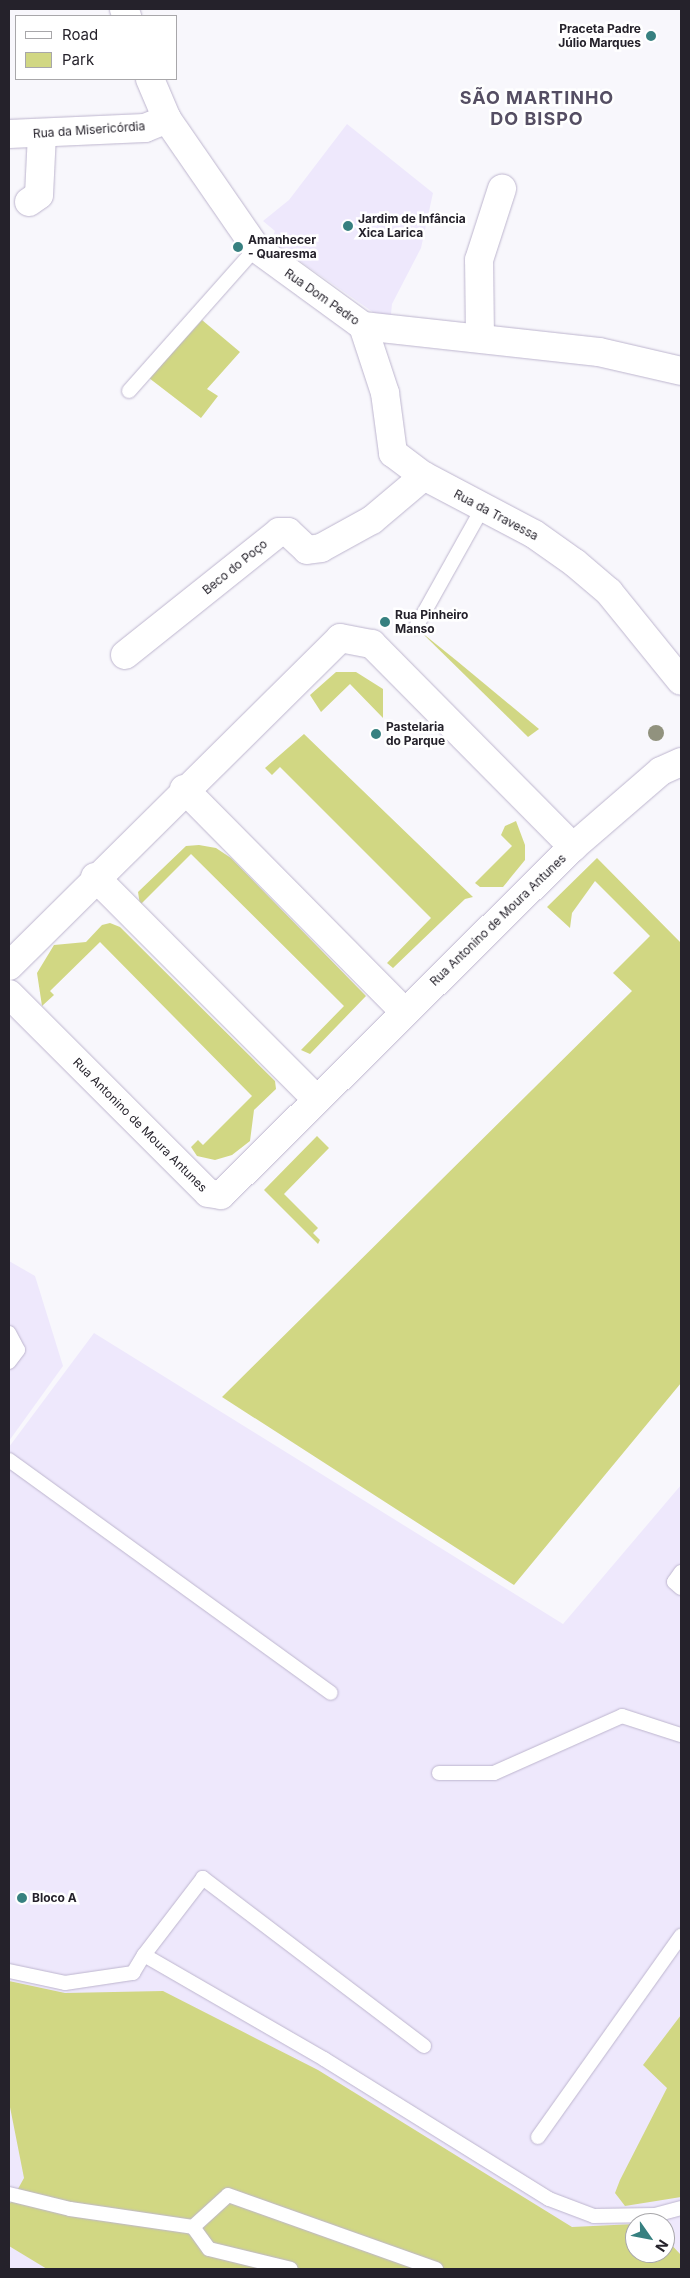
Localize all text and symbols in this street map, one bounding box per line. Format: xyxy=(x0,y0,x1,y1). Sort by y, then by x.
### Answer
legend xyxy=(15,15,178,80)
place label: Praceta Padre Júlio Marques xyxy=(558,22,641,50)
text: Road xyxy=(62,25,98,44)
marker: Praceta Padre Júlio Marques xyxy=(645,30,657,42)
text: Park xyxy=(62,50,94,69)
district label: SÃO MARTINHO DO BISPO xyxy=(458,88,616,130)
street label: Rua da Misericórdia xyxy=(32,119,146,141)
place label: Jardim de Infância Xica Larica xyxy=(358,212,466,240)
marker: Jardim de Infância Xica Larica xyxy=(342,220,354,232)
place label: Amanhecer - Quaresma xyxy=(248,233,317,261)
marker: Amanhecer - Quaresma xyxy=(232,241,244,253)
street label: Rua Dom Pedro xyxy=(282,266,362,328)
street label: Rua da Travessa xyxy=(451,487,541,543)
street label: Beco do Poço xyxy=(200,537,270,597)
place label: Rua Pinheiro Manso xyxy=(395,608,468,636)
marker: Rua Pinheiro Manso xyxy=(379,616,391,628)
place label: Pastelaria do Parque xyxy=(386,720,445,748)
marker: Pastelaria do Parque xyxy=(370,728,382,740)
street label: Rua Antonino de Moura Antunes xyxy=(427,851,569,989)
street label: Rua Antonino de Moura Antunes xyxy=(70,1055,210,1195)
place label: Bloco A xyxy=(32,1891,77,1905)
marker: Bloco A xyxy=(16,1892,28,1904)
north arrow xyxy=(625,2213,675,2263)
text: N xyxy=(652,2237,672,2255)

